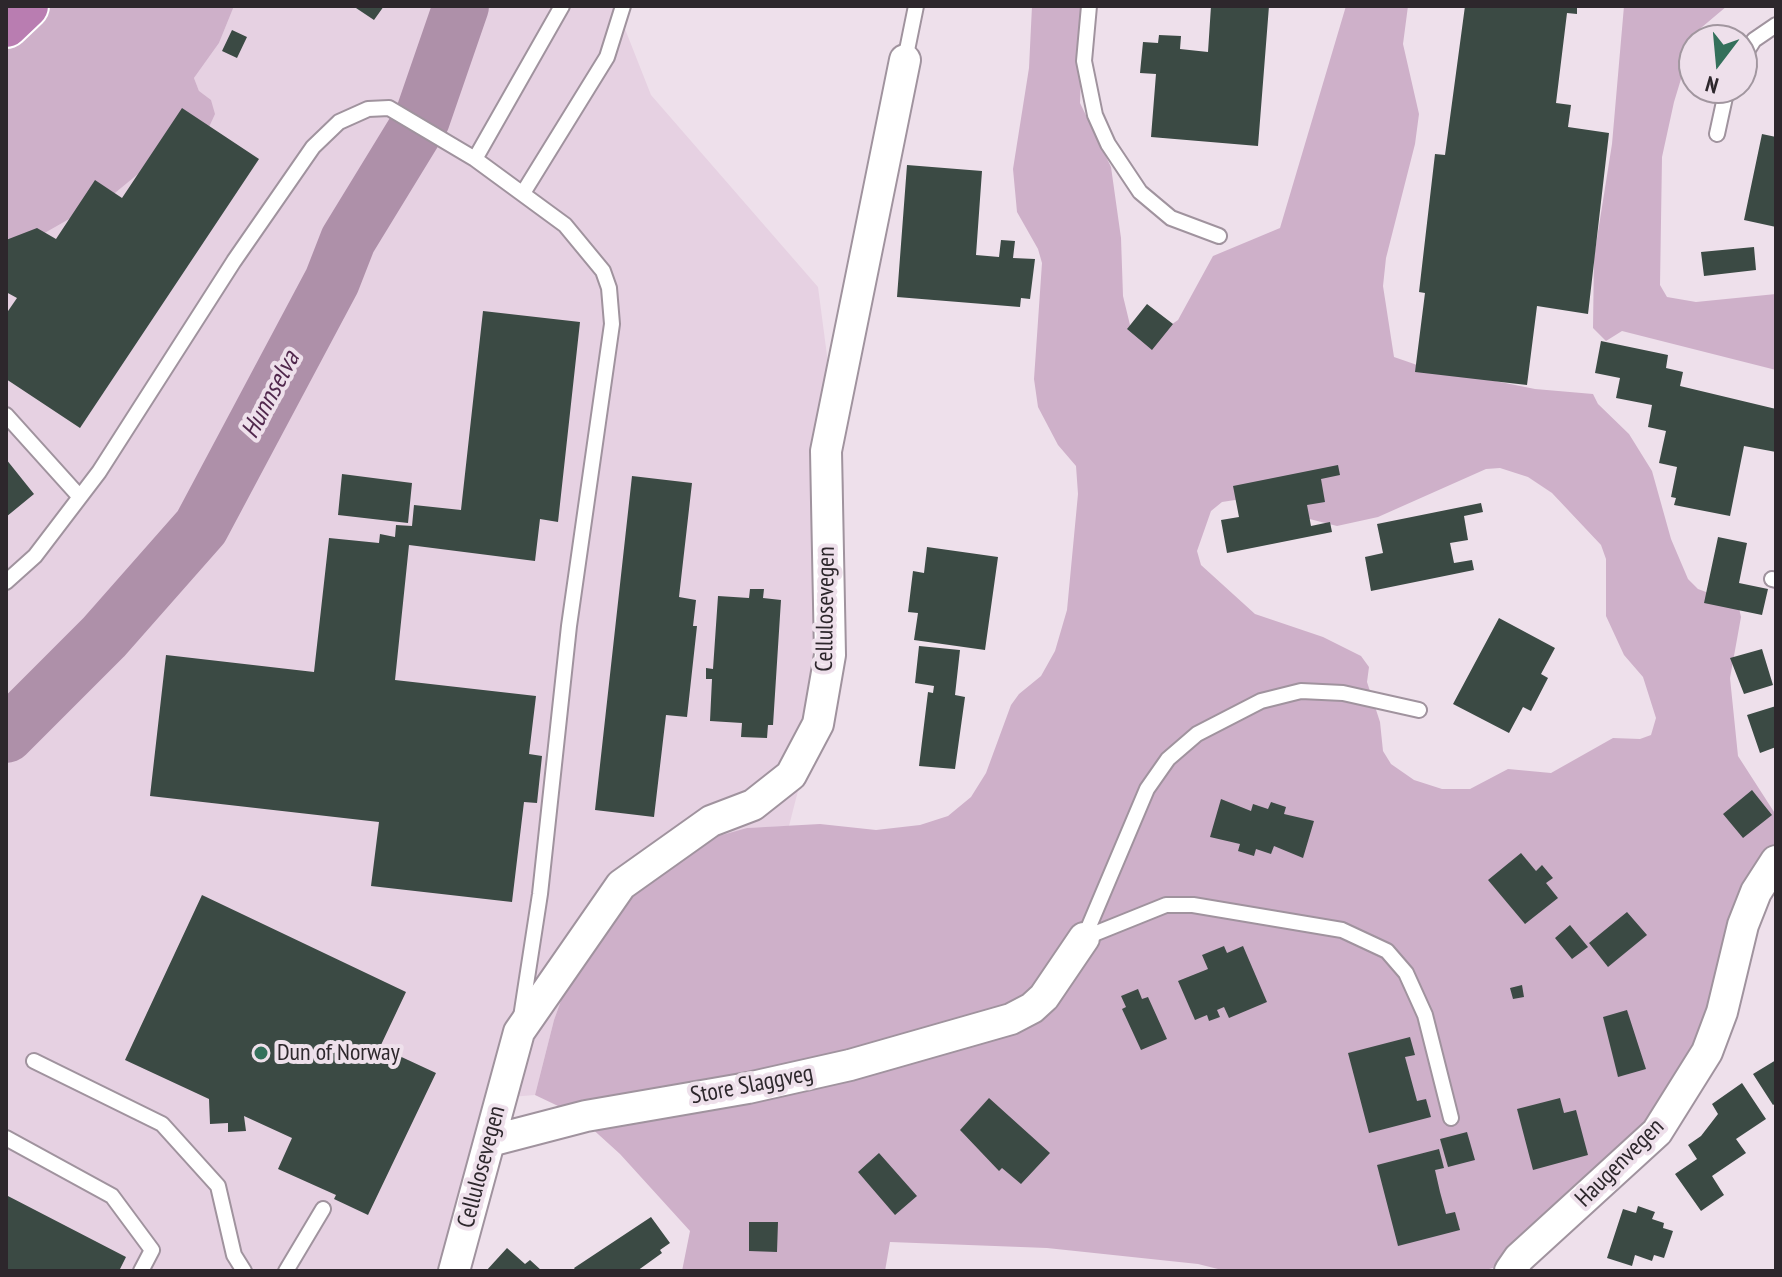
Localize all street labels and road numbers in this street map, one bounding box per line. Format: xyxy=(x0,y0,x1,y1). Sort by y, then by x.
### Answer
street label: Cellulosevegen xyxy=(811,546,841,672)
street label: Store Slaggveg xyxy=(688,1059,816,1111)
street label: Cellulosevegen xyxy=(452,1103,512,1231)
street label: Haugenvegen xyxy=(1570,1113,1670,1213)

